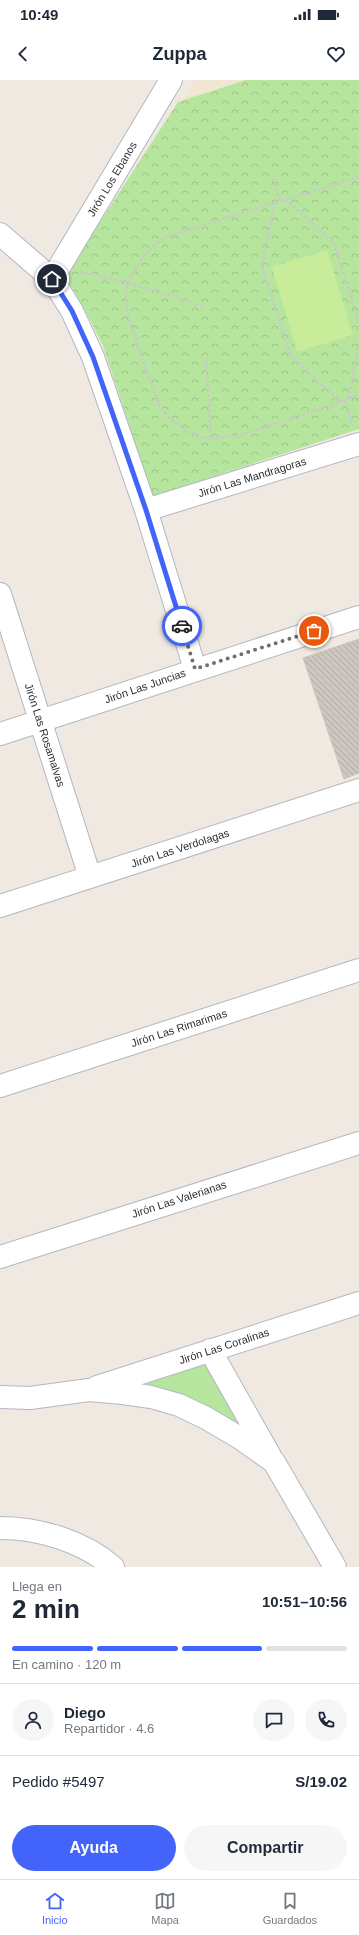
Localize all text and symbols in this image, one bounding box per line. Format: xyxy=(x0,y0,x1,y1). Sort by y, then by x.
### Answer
text: 10:49 xyxy=(20,6,58,23)
icon: back xyxy=(12,43,34,65)
icon: heart xyxy=(325,43,347,65)
text: Zuppa xyxy=(153,44,207,64)
street label: Jirón Los Ebanos xyxy=(85,139,139,219)
pin xyxy=(35,262,69,296)
icon: home xyxy=(41,268,63,290)
street label: Jirón Las Mandragoras xyxy=(196,455,308,499)
courier xyxy=(162,606,202,646)
pin xyxy=(297,614,331,648)
icon: car xyxy=(171,615,193,637)
icon: bag xyxy=(303,620,325,642)
street label: Jirón Las Juncias xyxy=(103,666,188,706)
street label: Jirón Las Rosamalvas xyxy=(23,682,68,789)
street label: Jirón Las Verdolagas xyxy=(129,826,231,870)
street label: Jirón Las Rimarimas xyxy=(129,1007,229,1049)
street label: Jirón Las Valerianas xyxy=(130,1178,228,1220)
street label: Jirón Las Coralinas xyxy=(177,1326,271,1366)
text: Llega en xyxy=(12,1579,62,1594)
text: 10:51–10:56 xyxy=(262,1593,347,1610)
text: 2 min xyxy=(12,1594,80,1624)
text: En camino · 120 m xyxy=(12,1657,121,1672)
button: person xyxy=(12,1699,54,1741)
button: chat xyxy=(253,1699,295,1741)
button: phone xyxy=(305,1699,347,1741)
text: Diego xyxy=(64,1704,106,1721)
text: Repartidor · 4.6 xyxy=(64,1721,154,1736)
text: Pedido #5497 xyxy=(12,1773,105,1790)
text: S/19.02 xyxy=(295,1773,347,1790)
button: Ayuda xyxy=(12,1825,176,1871)
button: Compartir xyxy=(184,1825,347,1871)
tab: Inicio xyxy=(42,1890,68,1926)
tab: Mapa xyxy=(151,1890,179,1926)
tab: Guardados xyxy=(263,1890,317,1926)

